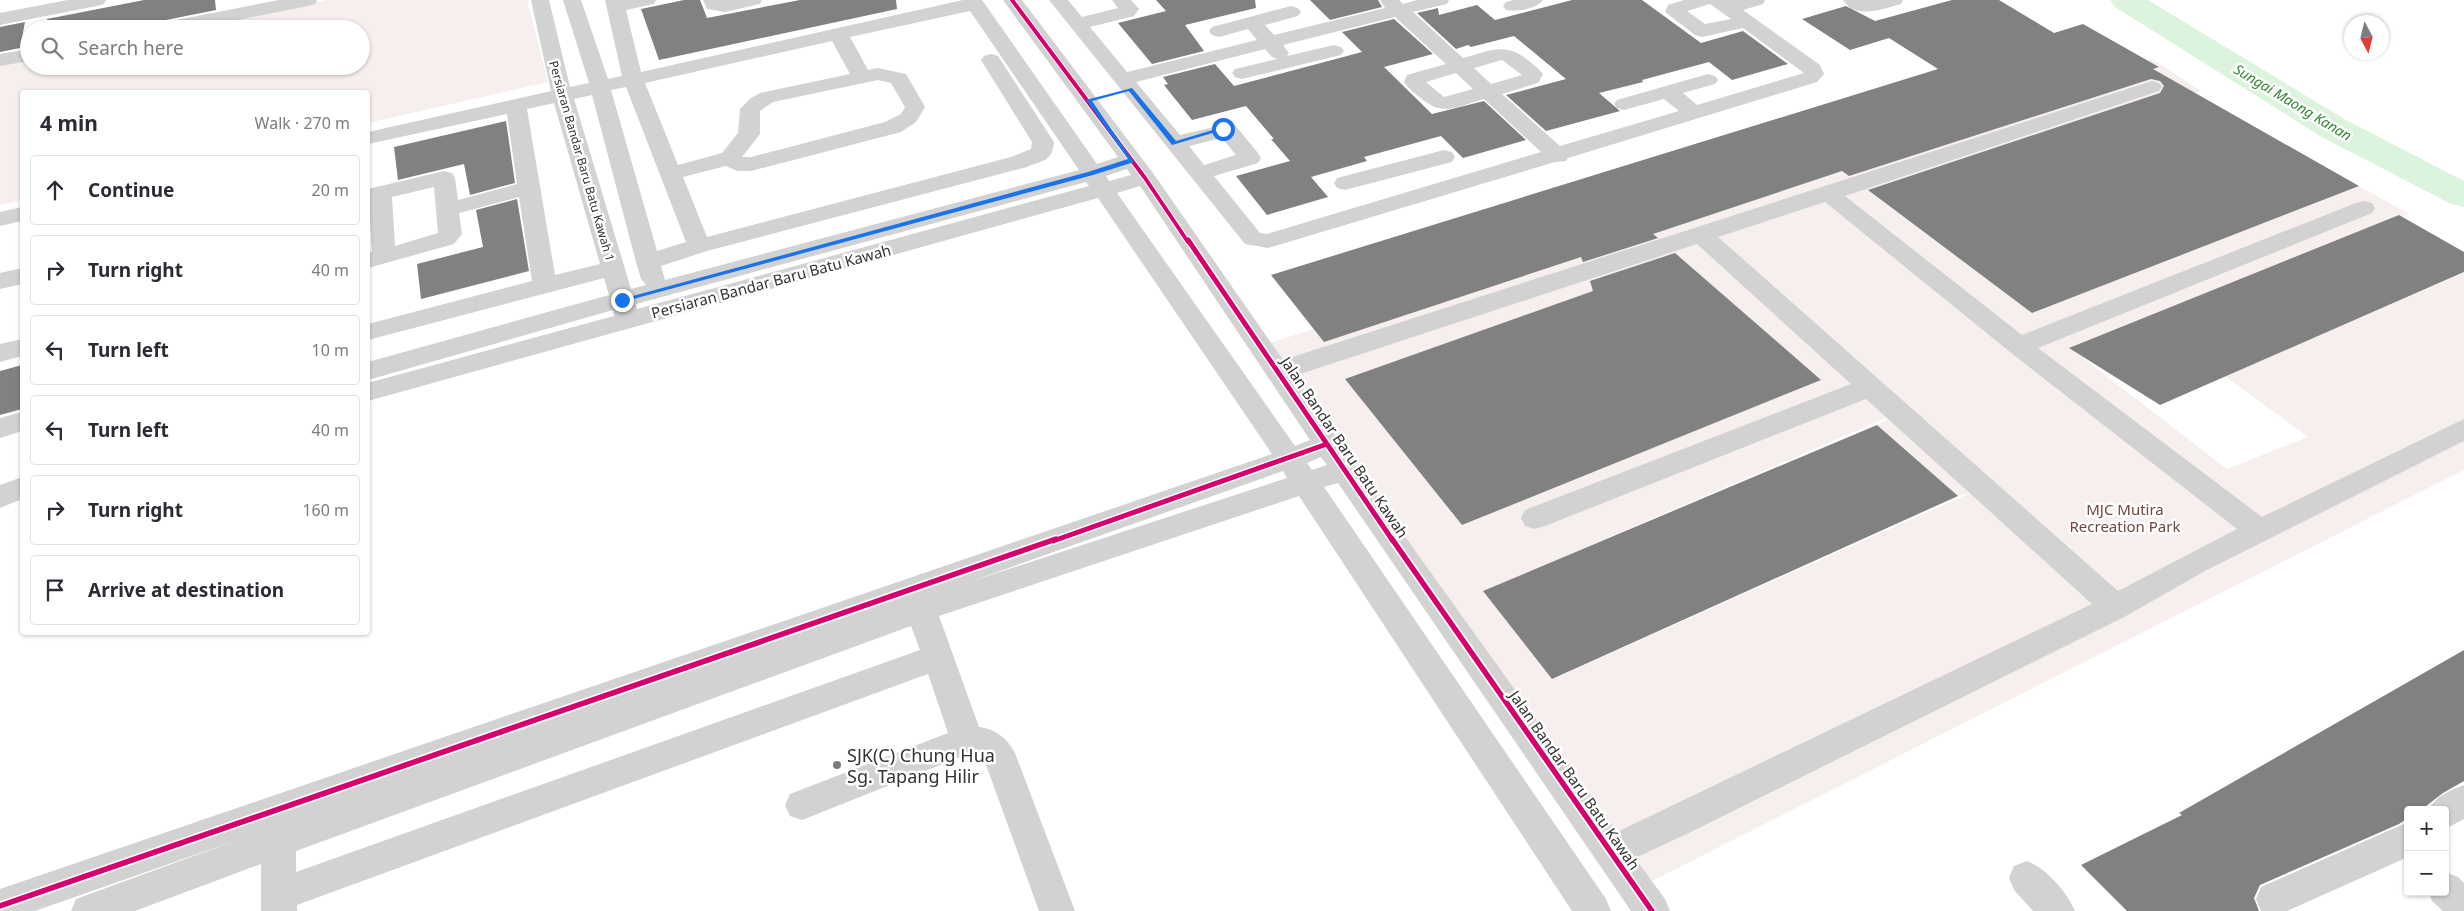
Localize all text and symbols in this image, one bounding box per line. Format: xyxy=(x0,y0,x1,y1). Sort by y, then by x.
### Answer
north arrow xyxy=(2344,15,2389,60)
search box xyxy=(20,20,370,75)
icon: search xyxy=(38,34,66,62)
text: Search here xyxy=(78,35,184,61)
street label: Persiaran Bandar Baru Batu Kawah 1 xyxy=(545,59,619,263)
water label: Sungai Maong Kanan xyxy=(2231,59,2355,145)
text: 4 min xyxy=(40,109,98,137)
text: Walk · 270 m xyxy=(255,112,350,134)
route start xyxy=(1212,118,1235,141)
icon: ahead xyxy=(41,176,69,204)
text: Continue xyxy=(88,177,174,203)
text: 20 m xyxy=(312,179,349,201)
street label: Persiaran Bandar Baru Batu Kawah xyxy=(649,239,893,323)
icon: right xyxy=(41,256,69,284)
text: Turn right xyxy=(88,257,183,283)
text: 40 m xyxy=(312,259,349,281)
route end xyxy=(611,289,634,312)
icon: left xyxy=(41,336,69,364)
text: Turn left xyxy=(88,337,169,363)
text: 10 m xyxy=(312,339,349,361)
street label: Jalan Bandar Baru Batu Kawah xyxy=(1276,351,1413,542)
icon: left xyxy=(41,416,69,444)
text: Turn left xyxy=(88,417,169,443)
text: 40 m xyxy=(312,419,349,441)
icon: right xyxy=(41,496,69,524)
text: Turn right xyxy=(88,497,183,523)
text: 160 m xyxy=(302,499,349,521)
park label: MJC Mutira Recreation Park xyxy=(2070,499,2181,536)
icon: arrive xyxy=(41,576,69,604)
text: Arrive at destination xyxy=(88,577,284,603)
street label: Jalan Bandar Baru Batu Kawah xyxy=(1504,685,1645,874)
place label: SJK(C) Chung Hua Sg. Tapang Hilir xyxy=(847,743,995,788)
marker: SJK(C) Chung Hua Sg. Tapang Hilir xyxy=(831,759,843,771)
map controls xyxy=(2404,806,2449,896)
button: + xyxy=(2404,806,2449,851)
button: − xyxy=(2404,851,2449,896)

